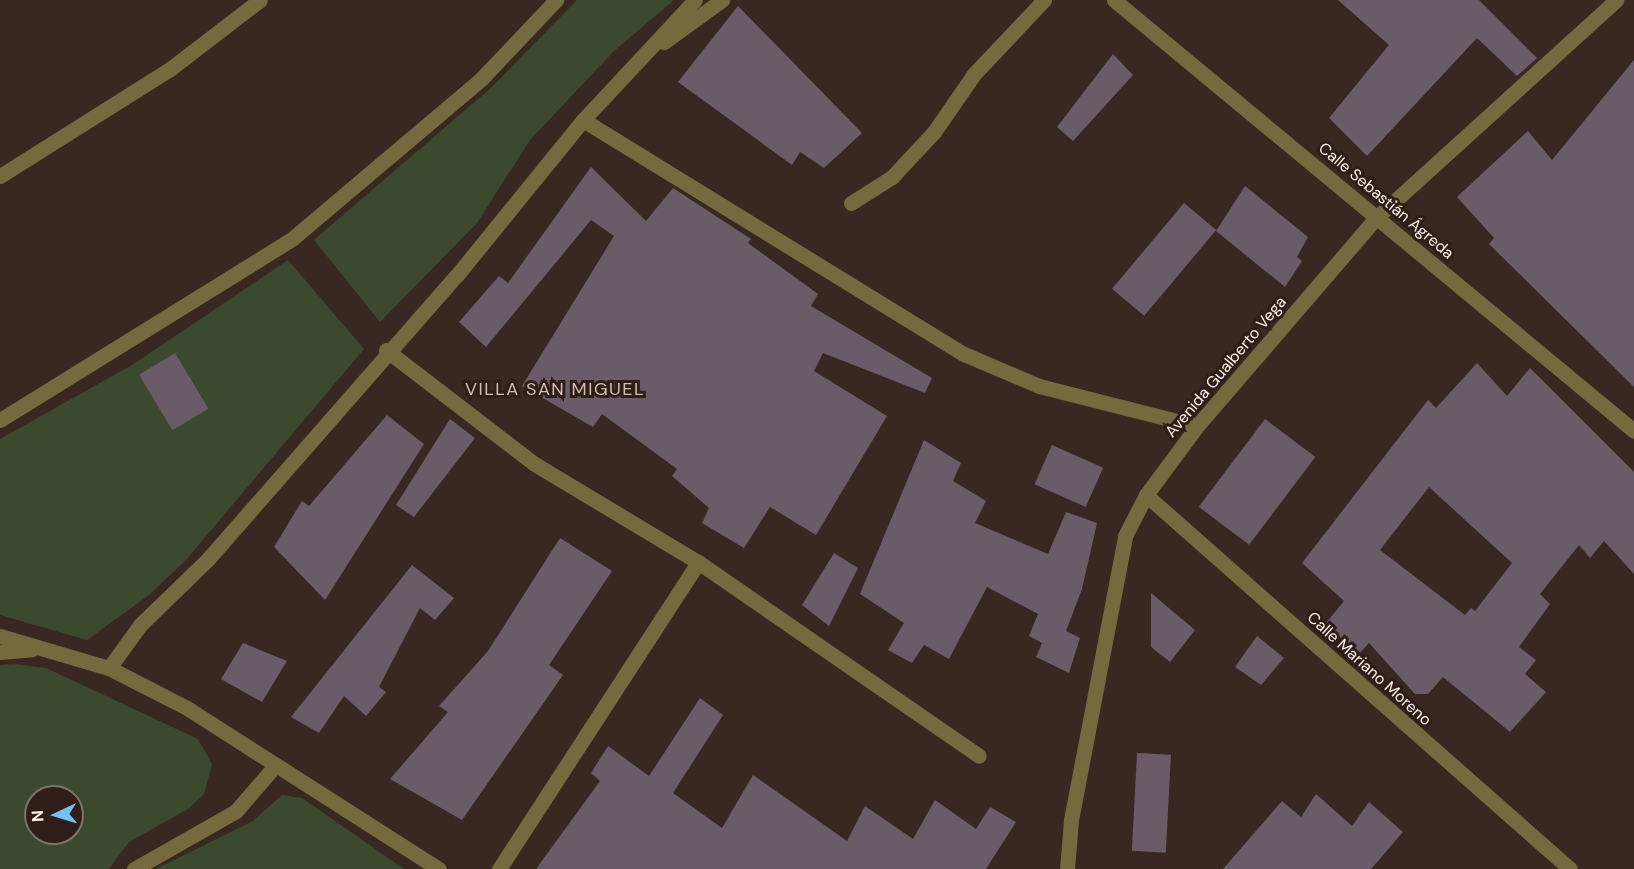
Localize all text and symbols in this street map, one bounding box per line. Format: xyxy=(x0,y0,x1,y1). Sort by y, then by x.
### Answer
street label: Calle Sebastián Ágreda xyxy=(1314,139,1458,263)
street label: Avenida Gualberto Vega xyxy=(1162,293,1290,441)
district label: VILLA SAN MIGUEL xyxy=(465,378,645,400)
street label: Calle Mariano Moreno xyxy=(1303,608,1435,730)
north arrow xyxy=(24,785,84,845)
text: N xyxy=(27,810,48,823)

